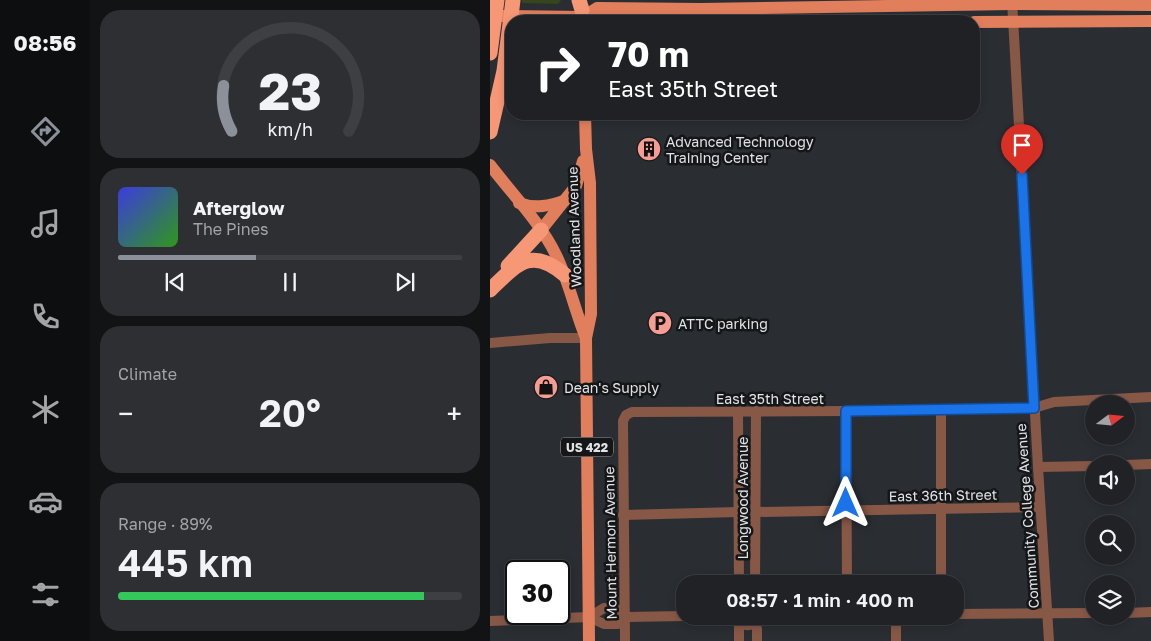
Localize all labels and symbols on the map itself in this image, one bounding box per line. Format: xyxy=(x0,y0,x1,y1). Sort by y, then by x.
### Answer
pin xyxy=(1001,124,1043,175)
place label: Advanced Technology Training Center xyxy=(666,133,814,166)
building icon: Advanced Technology Training Center xyxy=(636,136,662,162)
street label: Woodland Avenue xyxy=(563,166,585,288)
parking icon: ATTC parking xyxy=(647,310,673,336)
place label: ATTC parking xyxy=(678,315,768,332)
shop icon: Dean's Supply xyxy=(533,374,559,400)
place label: Dean's Supply xyxy=(564,379,659,396)
street label: East 35th Street xyxy=(716,390,824,407)
north arrow xyxy=(1085,395,1135,445)
street label: Community College Avenue xyxy=(1012,423,1042,609)
street label: Longwood Avenue xyxy=(734,437,751,560)
road number: US 422 xyxy=(561,438,613,457)
street label: Mount Hermon Avenue xyxy=(600,466,620,620)
position arrow xyxy=(819,476,871,528)
street label: East 36th Street xyxy=(889,486,997,504)
speed limit sign: 30 xyxy=(505,560,570,625)

